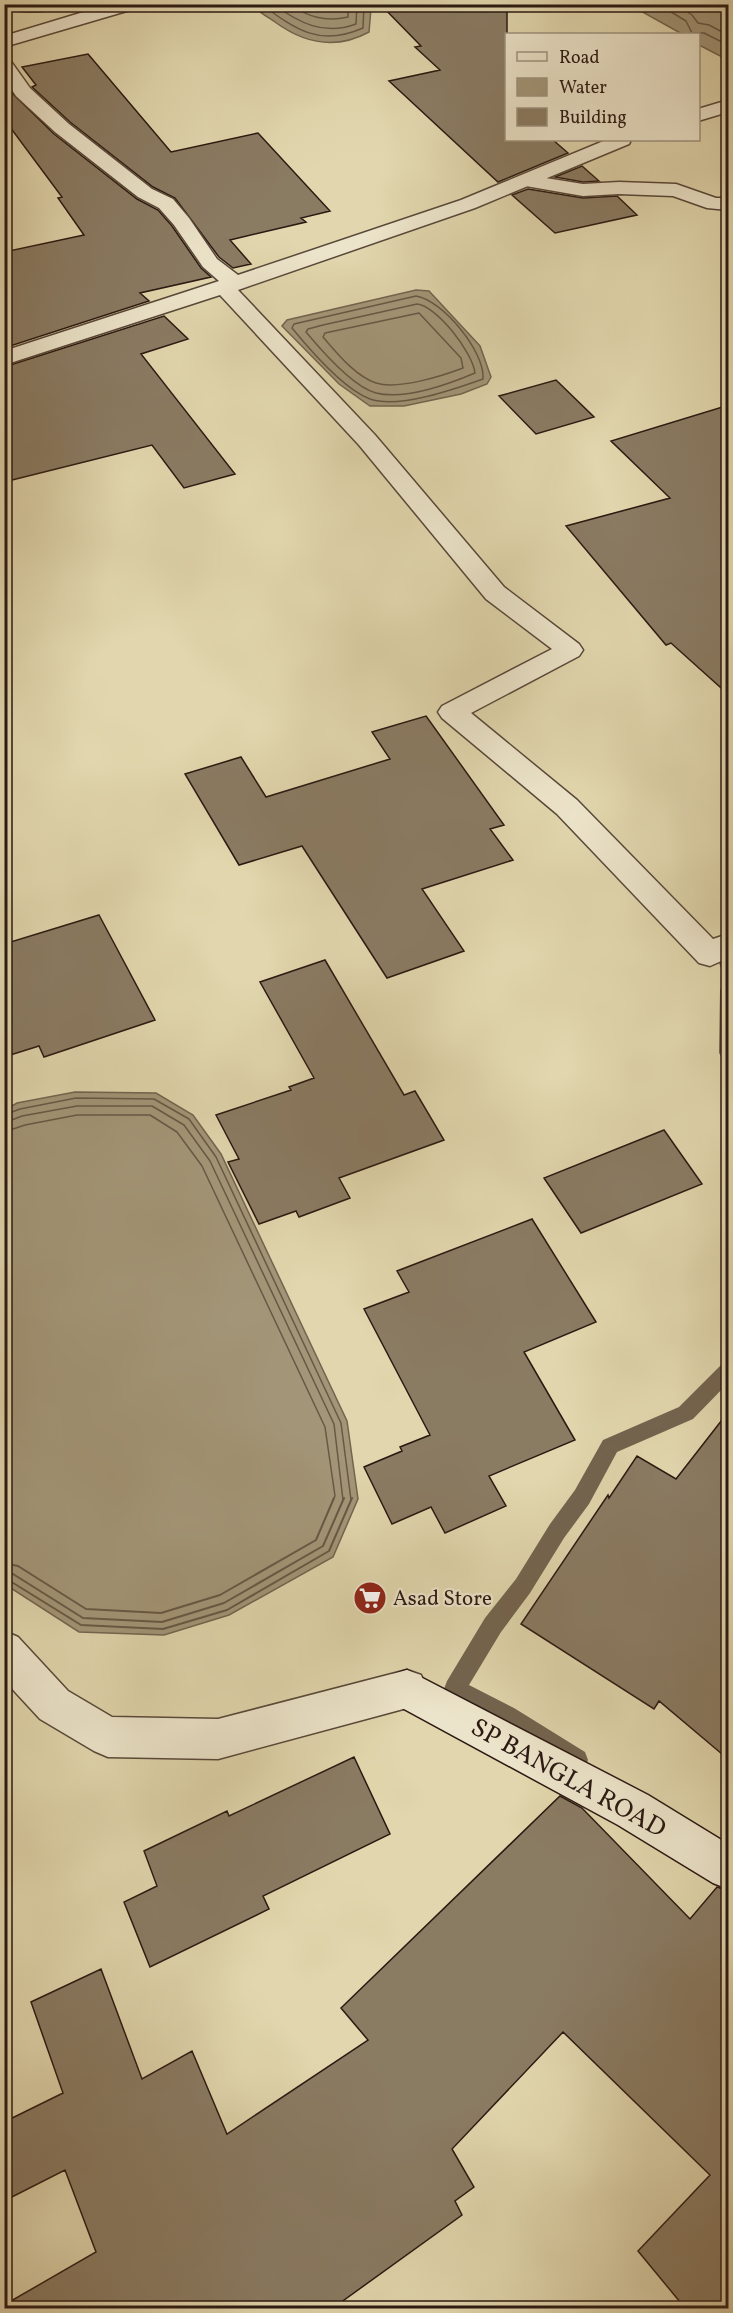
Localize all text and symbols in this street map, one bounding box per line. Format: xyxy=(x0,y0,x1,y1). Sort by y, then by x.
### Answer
legend xyxy=(505,33,700,141)
text: Road xyxy=(559,46,600,71)
text: Water xyxy=(559,76,607,101)
text: Building xyxy=(559,106,627,131)
supermarket icon: Asad Store xyxy=(352,1580,388,1616)
place label: Asad Store xyxy=(393,1585,492,1614)
street label: SP BANGLA ROAD xyxy=(464,1710,672,1847)

